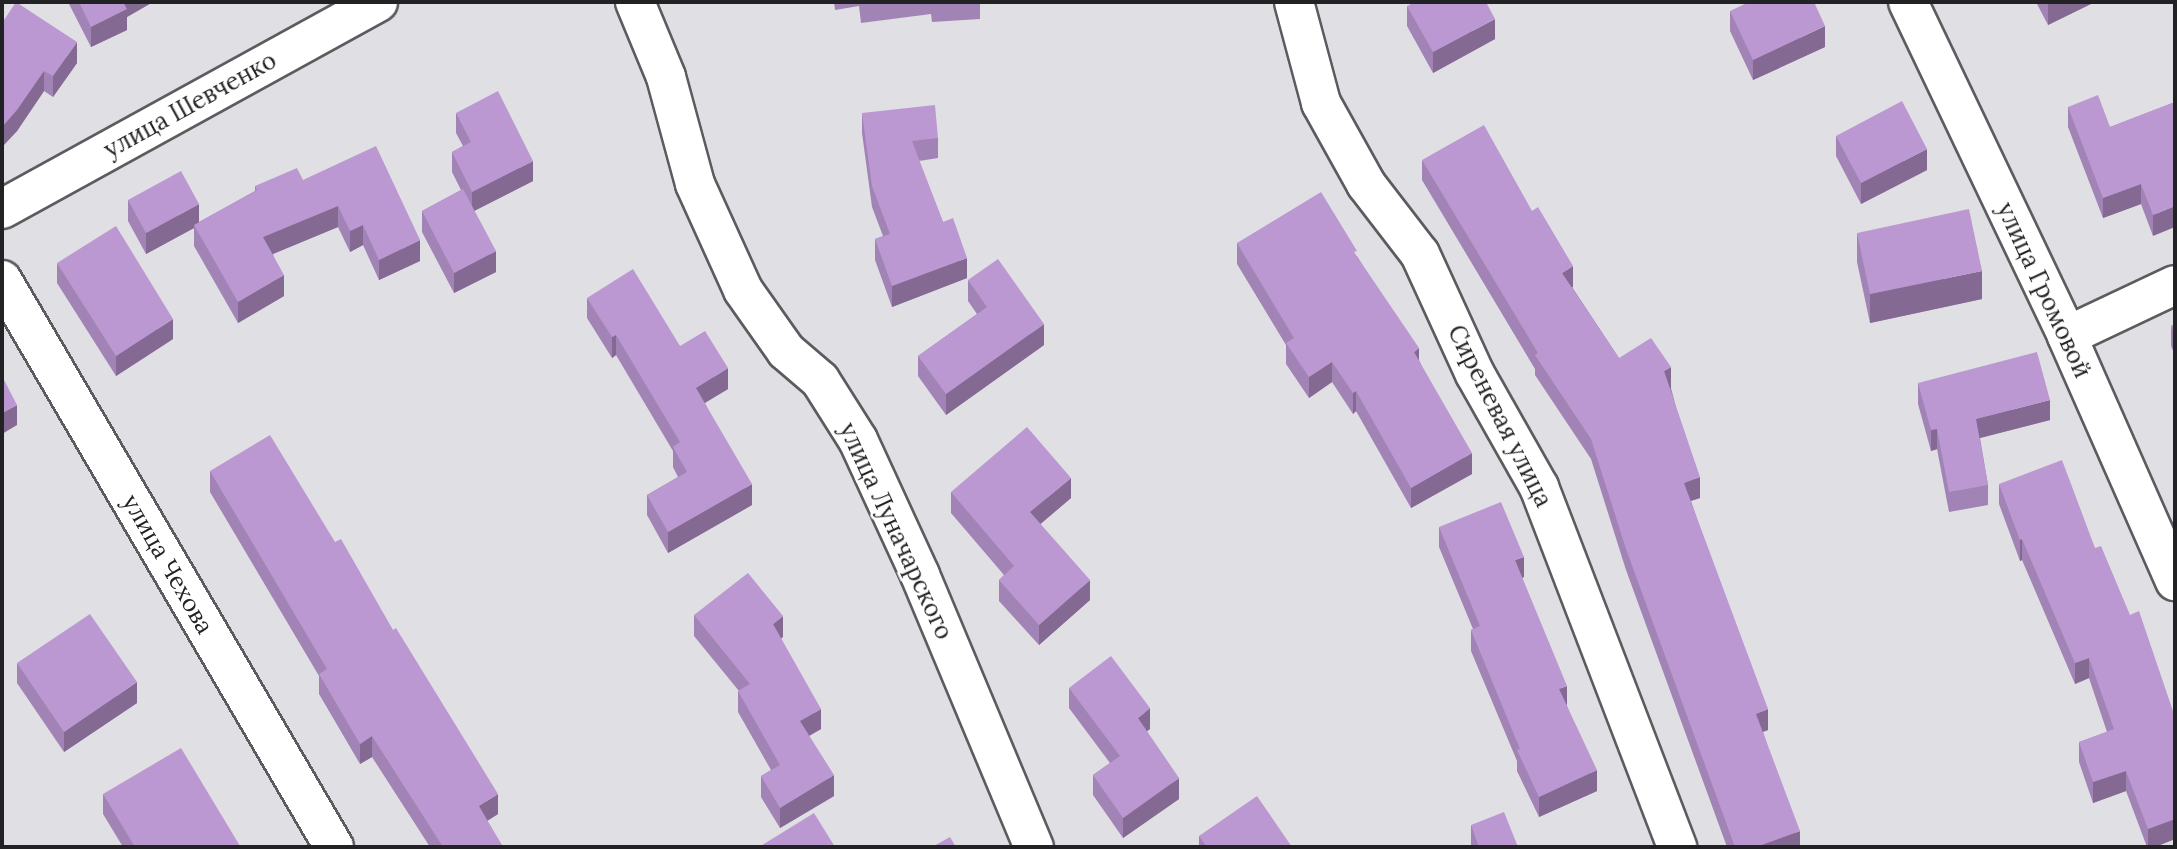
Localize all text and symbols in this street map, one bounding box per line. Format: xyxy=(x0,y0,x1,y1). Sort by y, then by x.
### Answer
street label: улица Шевченко xyxy=(99,46,281,164)
street label: улица Громовой xyxy=(1991,198,2097,382)
street label: Сиреневая улица xyxy=(1442,320,1558,512)
street label: улица Луначарского xyxy=(833,418,959,644)
street label: улица Чехова xyxy=(116,489,220,639)

